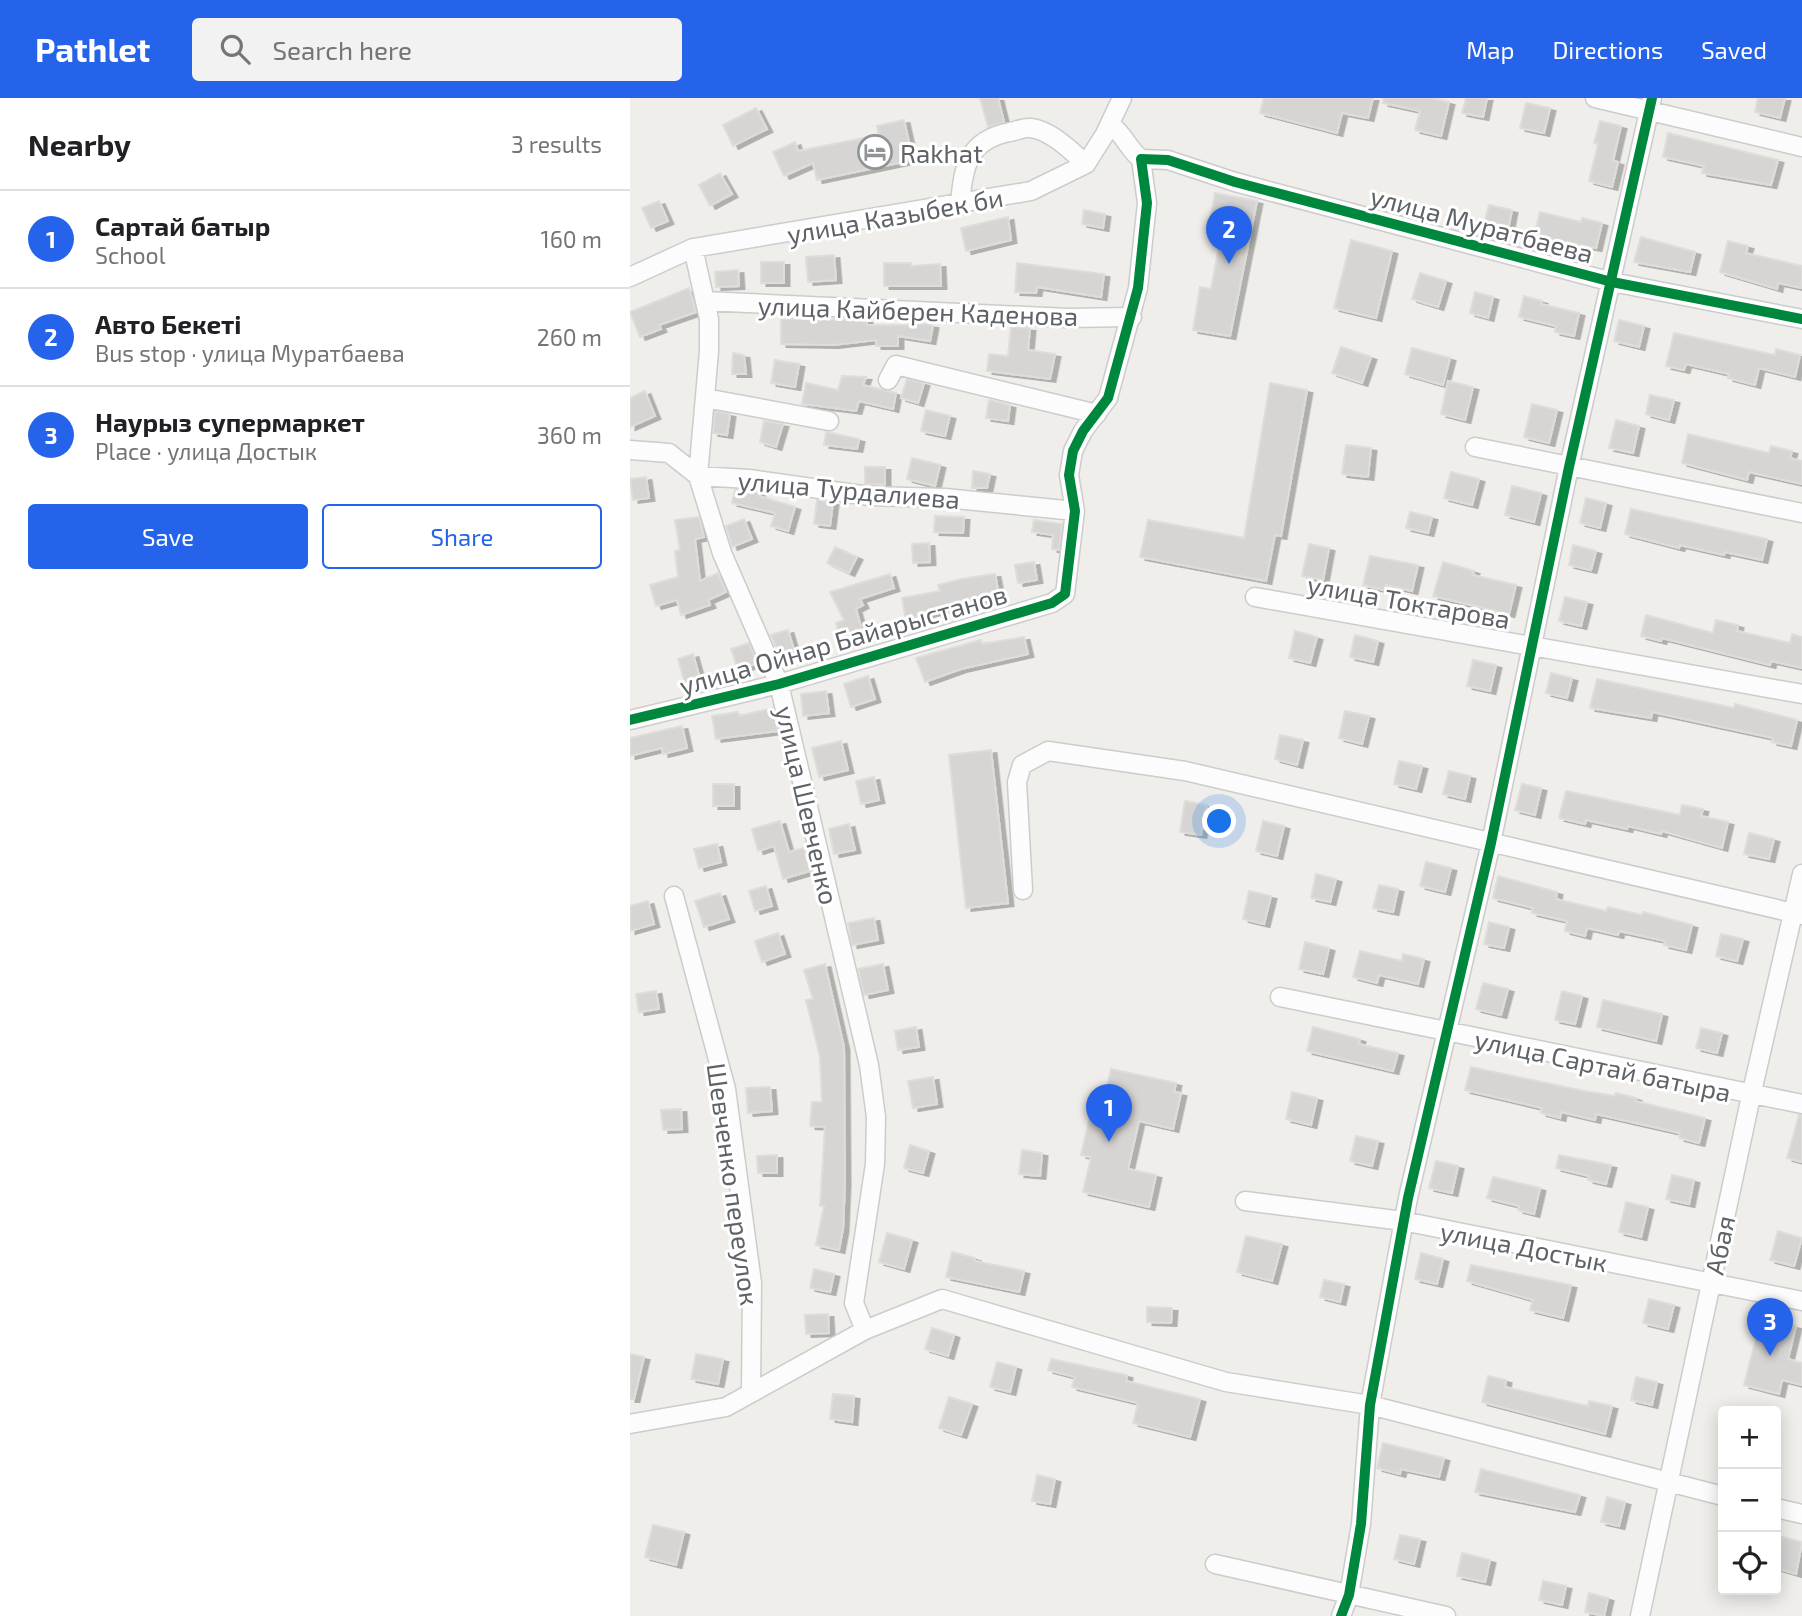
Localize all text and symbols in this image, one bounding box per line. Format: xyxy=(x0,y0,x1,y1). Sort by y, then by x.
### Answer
search box xyxy=(192,18,682,81)
text: Pathlet xyxy=(35,29,150,69)
icon: search xyxy=(216,30,254,68)
text: Search here xyxy=(272,34,412,65)
text: Map xyxy=(1466,35,1514,64)
text: Directions xyxy=(1552,35,1663,64)
text: Saved xyxy=(1701,35,1767,64)
text: Nearby xyxy=(28,126,131,162)
text: 3 results xyxy=(511,130,602,158)
hotel icon: Rakhat xyxy=(856,133,894,171)
place label: Rakhat xyxy=(900,137,983,168)
street label: улица Муратбаева xyxy=(1367,179,1597,270)
street label: улица Казыбек би xyxy=(785,181,1006,250)
pin: 2 xyxy=(1206,206,1252,264)
text: Сартай батыр xyxy=(95,210,270,241)
text: 1 xyxy=(46,225,56,253)
text: 160 m xyxy=(541,225,602,253)
text: School xyxy=(95,241,165,269)
street label: улица Кайберен Каденова xyxy=(757,289,1079,332)
text: Авто Бекетi xyxy=(95,308,242,339)
text: 2 xyxy=(44,323,58,351)
text: 260 m xyxy=(537,323,602,351)
text: Bus stop · улица Муратбаева xyxy=(95,339,405,367)
text: Наурыз супермаркет xyxy=(95,406,365,437)
text: 3 xyxy=(44,421,58,449)
text: 360 m xyxy=(537,421,602,449)
text: Place · улица Достык xyxy=(95,437,317,465)
street label: улица Турдалиева xyxy=(736,464,961,515)
button: Save xyxy=(28,504,308,569)
button: Share xyxy=(322,504,602,569)
street label: улица Токтарова xyxy=(1305,568,1513,635)
street label: улица Ойнар Байарыстанов xyxy=(676,577,1011,702)
street label: улица Шевченко xyxy=(769,703,846,907)
your location xyxy=(1202,804,1236,838)
street label: улица Сартай батыра xyxy=(1472,1023,1734,1108)
street label: Шевченко переулок xyxy=(701,1061,766,1307)
pin: 1 xyxy=(1086,1084,1132,1142)
street label: Абая xyxy=(1698,1213,1740,1277)
street label: улица Достык xyxy=(1438,1215,1610,1278)
pin: 3 xyxy=(1747,1298,1793,1356)
map controls xyxy=(1718,1406,1781,1595)
button: + xyxy=(1718,1406,1781,1469)
button: − xyxy=(1718,1469,1781,1532)
button: locate xyxy=(1718,1532,1781,1595)

